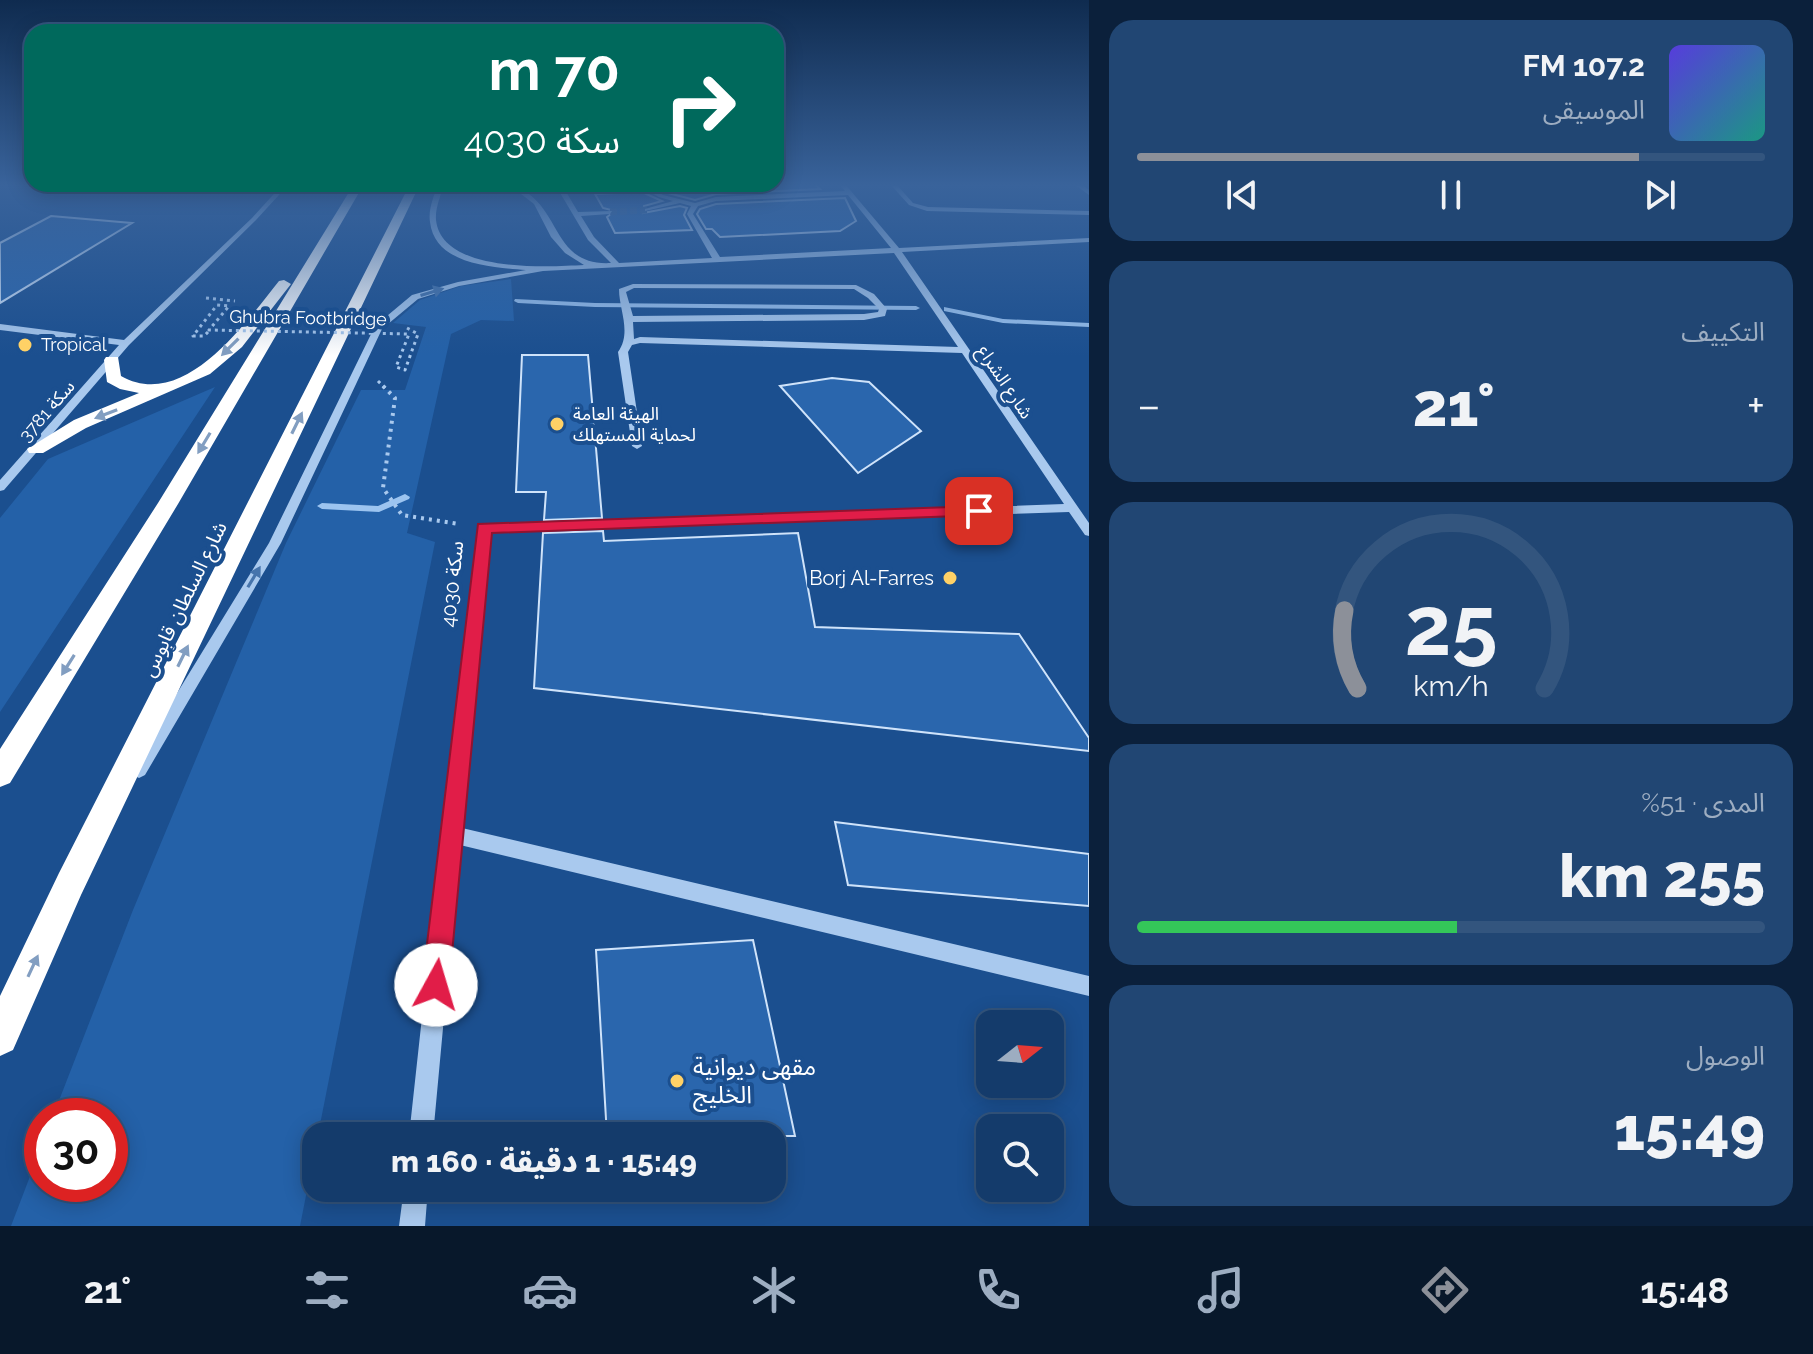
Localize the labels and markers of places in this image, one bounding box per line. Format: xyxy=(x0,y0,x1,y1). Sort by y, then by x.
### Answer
place label: Tropical xyxy=(41,334,107,355)
marker: Tropical xyxy=(16,336,34,354)
place label: الهيئة العامة لحماية المستهلك xyxy=(573,403,696,445)
marker: الهيئة العامة لحماية المستهلك xyxy=(548,415,566,433)
pin xyxy=(945,477,1013,545)
place label: Borj Al-Farres xyxy=(809,566,934,590)
marker: Borj Al-Farres xyxy=(941,569,959,587)
place label: مقهى ديوانية الخليج xyxy=(693,1052,816,1112)
marker: مقهى ديوانية الخليج xyxy=(668,1072,686,1090)

